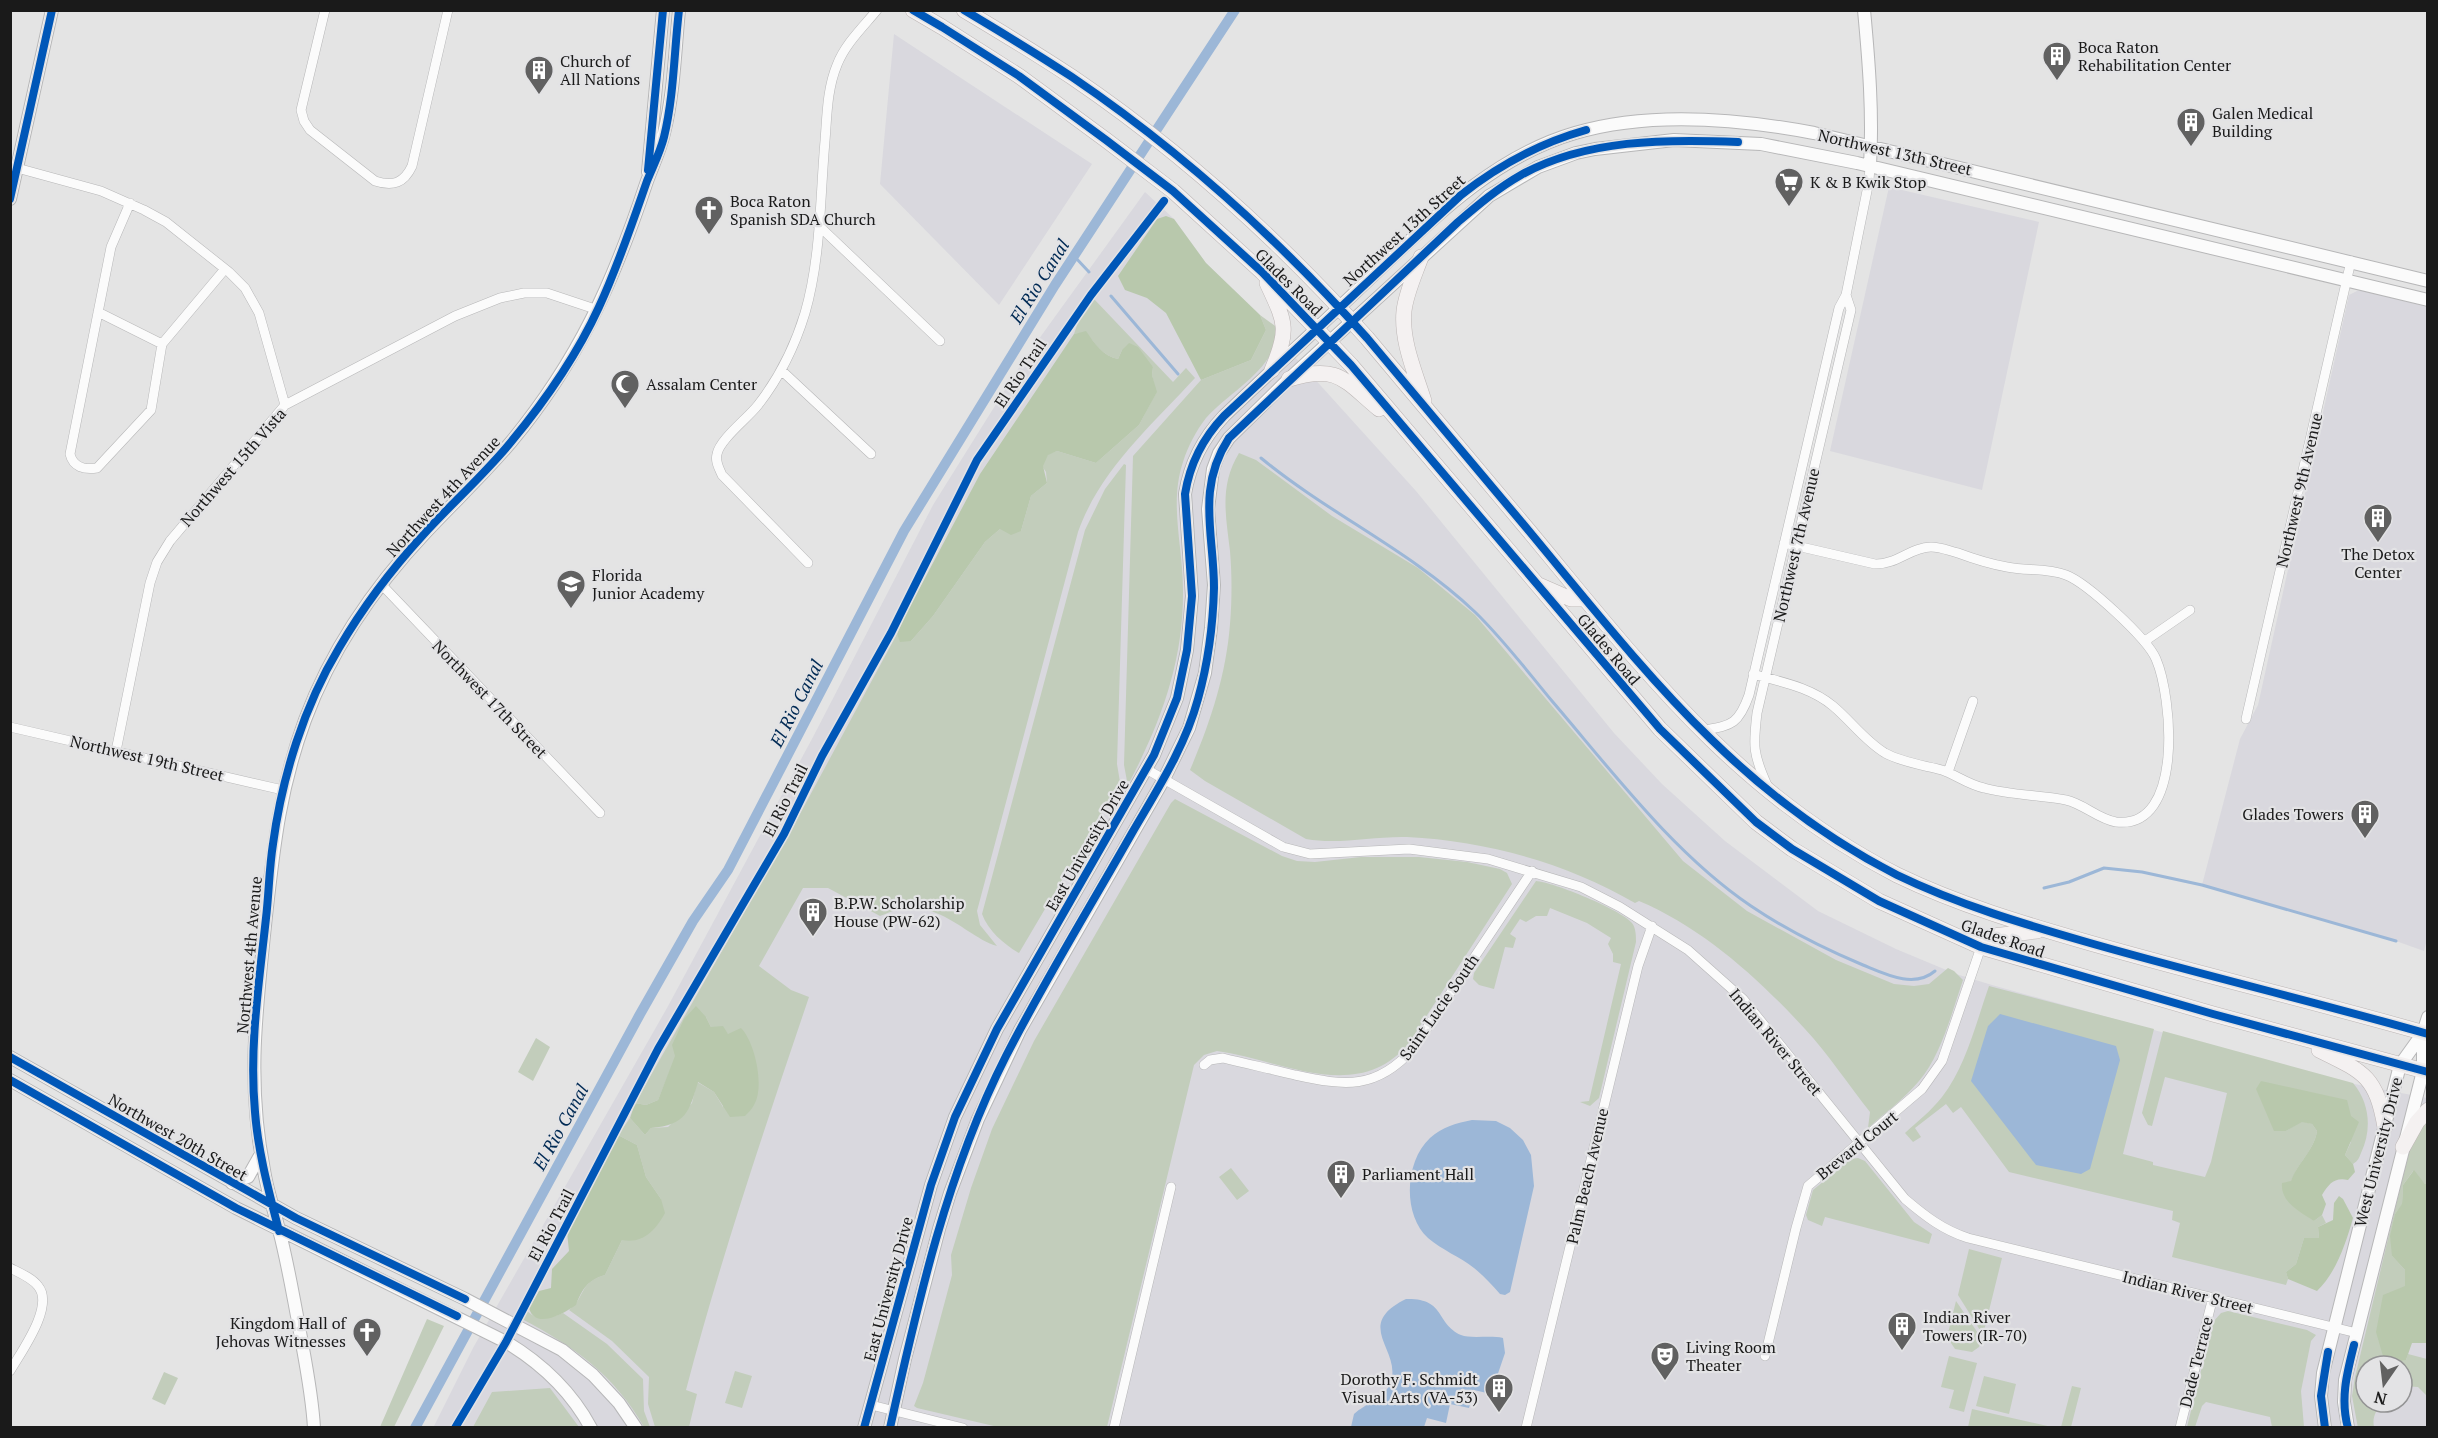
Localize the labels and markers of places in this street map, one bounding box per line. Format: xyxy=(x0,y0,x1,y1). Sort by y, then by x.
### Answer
place label: Boca Raton Rehabilitation Center xyxy=(2078,36,2232,76)
building icon: Boca Raton Rehabilitation Center xyxy=(2041,40,2073,82)
place label: Church of All Nations xyxy=(560,50,640,90)
building icon: Church of All Nations xyxy=(523,54,555,96)
place label: Galen Medical Building xyxy=(2212,102,2313,142)
building icon: Galen Medical Building xyxy=(2175,106,2207,148)
supermarket icon: K & B Kwik Stop xyxy=(1773,166,1805,208)
place label: K & B Kwik Stop xyxy=(1810,171,1926,193)
place label: Boca Raton Spanish SDA Church xyxy=(730,190,876,230)
church icon: Boca Raton Spanish SDA Church xyxy=(693,194,725,236)
mosque icon: Assalam Center xyxy=(609,368,641,410)
place label: Assalam Center xyxy=(646,373,758,395)
building icon: The Detox Center xyxy=(2362,502,2394,544)
place label: The Detox Center xyxy=(2341,543,2415,583)
place label: Florida Junior Academy xyxy=(592,564,705,604)
school or university icon: Florida Junior Academy xyxy=(555,568,587,610)
building icon: Glades Towers xyxy=(2349,798,2381,840)
place label: Glades Towers xyxy=(2242,803,2344,825)
place label: B.P.W. Scholarship House (PW-62) xyxy=(834,892,964,932)
building icon: B.P.W. Scholarship House (PW-62) xyxy=(797,896,829,938)
building icon: Parliament Hall xyxy=(1325,1158,1357,1200)
place label: Parliament Hall xyxy=(1362,1163,1474,1185)
place label: Indian River Towers (IR-70) xyxy=(1923,1306,2027,1346)
building icon: Indian River Towers (IR-70) xyxy=(1886,1310,1918,1352)
place label: Kingdom Hall of Jehovas Witnesses xyxy=(215,1312,348,1352)
church icon: Kingdom Hall of Jehovas Witnesses xyxy=(351,1316,383,1358)
place label: Living Room Theater xyxy=(1686,1336,1776,1376)
theatre icon: Living Room Theater xyxy=(1649,1340,1681,1382)
place label: Dorothy F. Schmidt Visual Arts (VA-53) xyxy=(1340,1368,1478,1408)
building icon: Dorothy F. Schmidt Visual Arts (VA-53) xyxy=(1483,1372,1515,1414)

